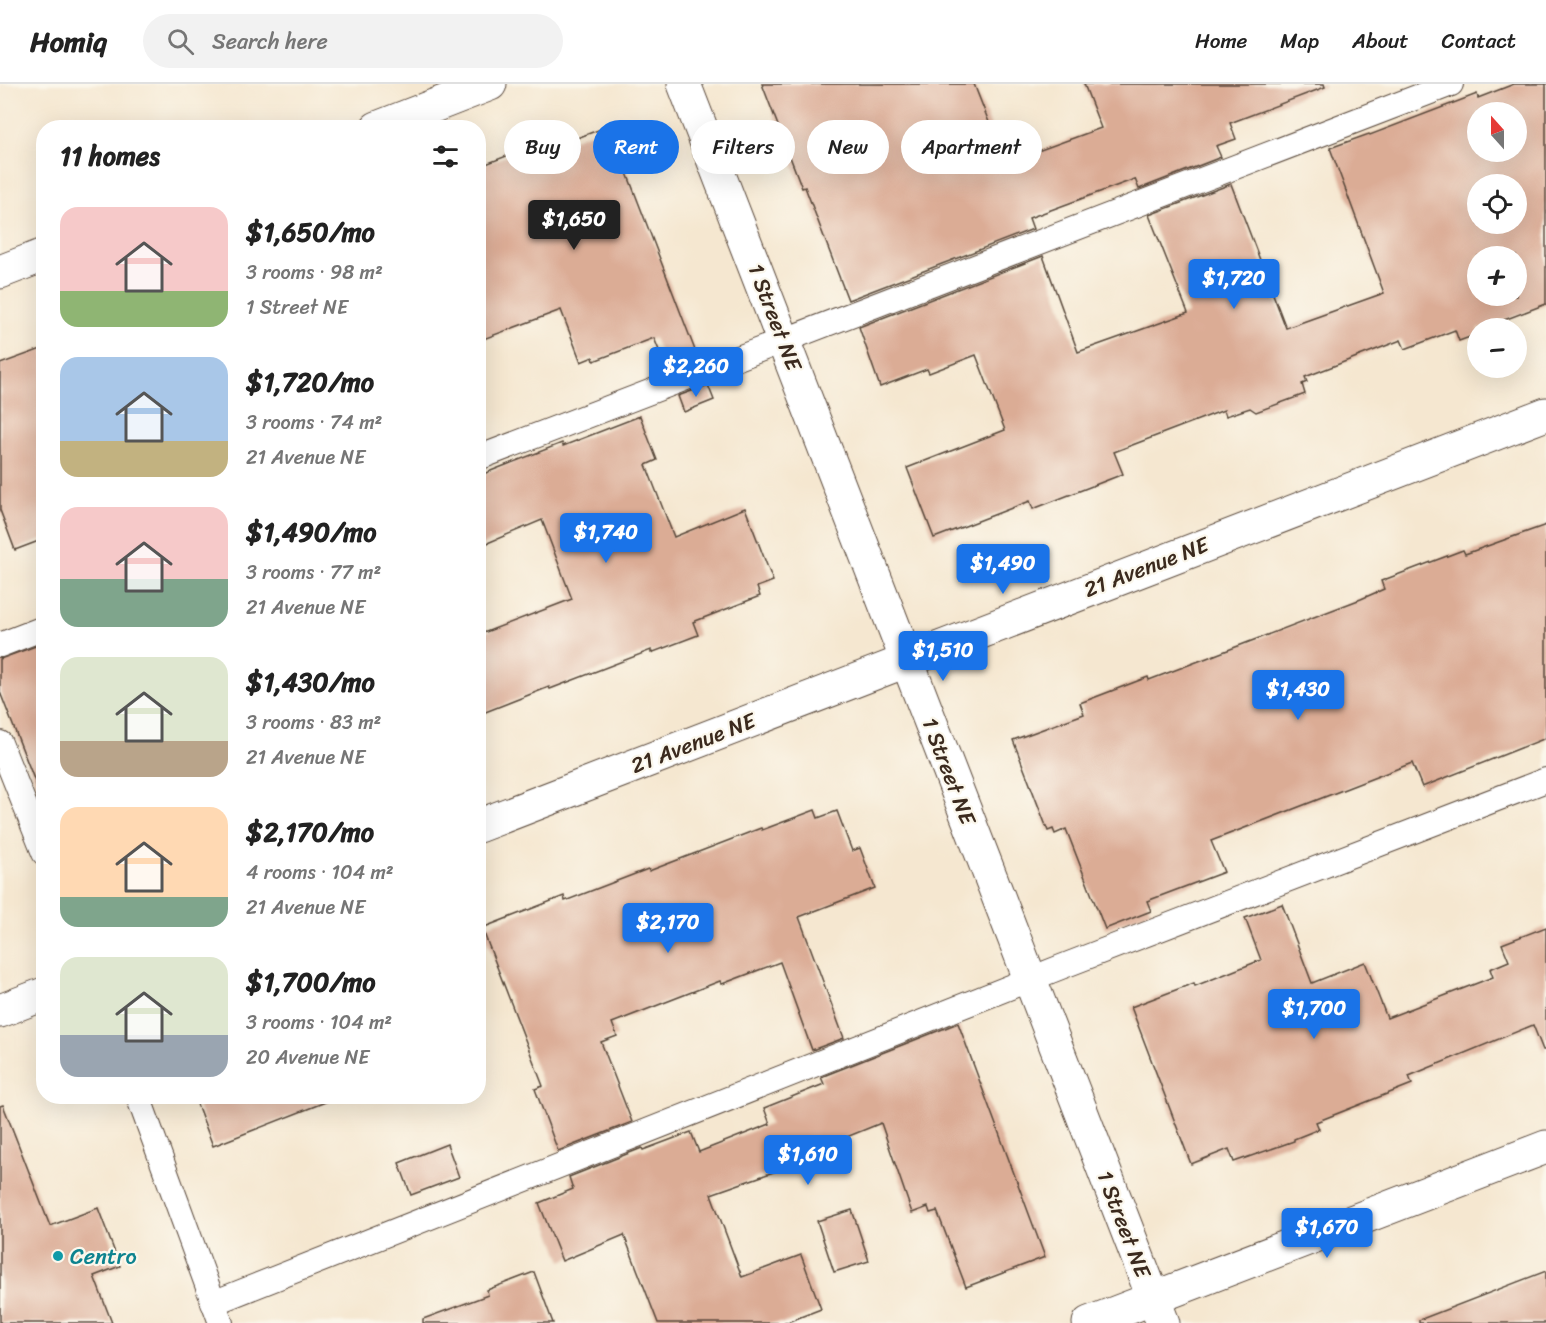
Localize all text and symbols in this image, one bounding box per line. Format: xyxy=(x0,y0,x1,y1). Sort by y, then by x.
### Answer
search box xyxy=(143,14,563,68)
text: Homiq xyxy=(30,17,107,66)
text: Search here xyxy=(212,22,328,61)
text: Home xyxy=(1195,22,1247,60)
text: Map xyxy=(1280,22,1319,60)
text: About xyxy=(1352,22,1409,60)
text: Contact xyxy=(1442,22,1516,60)
icon: search xyxy=(164,25,197,58)
north arrow xyxy=(1467,102,1527,162)
map controls xyxy=(1467,102,1527,378)
chip: Buy xyxy=(504,120,581,174)
chip: Rent xyxy=(593,120,679,174)
chip: Filters xyxy=(691,120,795,174)
chip: New xyxy=(807,120,889,174)
chip: Apartment xyxy=(901,120,1042,174)
text: 11 homes xyxy=(60,133,160,179)
icon: filters xyxy=(429,140,462,173)
button: locate xyxy=(1467,174,1527,234)
pin: $1,650 xyxy=(525,200,623,251)
text: $1,650 xyxy=(542,202,606,237)
text: $1,650/mo xyxy=(246,209,375,255)
icon: home xyxy=(108,231,180,303)
button: + xyxy=(1467,246,1527,306)
text: 3 rooms · 98 m² xyxy=(246,255,383,290)
street label: 1 Street NE xyxy=(737,258,814,378)
pin: $1,720 xyxy=(1185,259,1283,310)
text: $1,720 xyxy=(1202,261,1266,296)
text: 1 Street NE xyxy=(246,290,348,325)
button: − xyxy=(1467,318,1527,378)
pin: $2,260 xyxy=(647,347,745,398)
text: $2,260 xyxy=(663,349,729,384)
text: $1,720/mo xyxy=(246,359,374,405)
icon: home xyxy=(108,381,180,453)
text: 3 rooms · 74 m² xyxy=(246,405,382,440)
text: 21 Avenue NE xyxy=(246,440,365,475)
text: $1,490/mo xyxy=(246,509,376,555)
pin: $1,740 xyxy=(557,513,655,564)
text: $1,740 xyxy=(574,515,638,550)
street label: 21 Avenue NE xyxy=(1078,525,1216,609)
icon: home xyxy=(108,531,180,603)
pin: $1,490 xyxy=(954,544,1052,595)
text: $1,490 xyxy=(971,546,1035,581)
text: 3 rooms · 77 m² xyxy=(246,555,381,590)
text: 21 Avenue NE xyxy=(246,590,365,625)
pin: $1,510 xyxy=(894,631,992,682)
text: $1,510 xyxy=(913,633,973,668)
text: $1,430/mo xyxy=(246,659,375,705)
pin: $1,430 xyxy=(1249,670,1347,721)
text: $1,430 xyxy=(1266,672,1330,707)
icon: home xyxy=(108,681,180,753)
street label: 21 Avenue NE xyxy=(625,701,763,785)
text: 3 rooms · 83 m² xyxy=(246,705,381,740)
street label: 1 Street NE xyxy=(911,712,988,832)
text: 21 Avenue NE xyxy=(246,740,365,775)
text: $2,170/mo xyxy=(246,809,374,855)
icon: home xyxy=(108,831,180,903)
text: 4 rooms · 104 m² xyxy=(246,855,394,890)
text: 21 Avenue NE xyxy=(246,890,365,925)
pin: $2,170 xyxy=(619,903,717,954)
text: $2,170 xyxy=(636,905,700,940)
text: $1,700/mo xyxy=(246,959,375,1005)
icon: home xyxy=(108,981,180,1053)
pin: $1,700 xyxy=(1265,989,1363,1040)
text: $1,700 xyxy=(1282,991,1346,1026)
text: 3 rooms · 104 m² xyxy=(246,1005,392,1040)
text: 20 Avenue NE xyxy=(246,1040,369,1075)
pin: $1,610 xyxy=(759,1135,857,1186)
text: $1,610 xyxy=(778,1137,838,1172)
street label: 1 Street NE xyxy=(1086,1165,1163,1285)
pin: $1,670 xyxy=(1278,1208,1376,1259)
text: $1,670 xyxy=(1296,1210,1358,1245)
place label: Centro xyxy=(70,1237,137,1276)
marker: Centro xyxy=(51,1249,65,1263)

